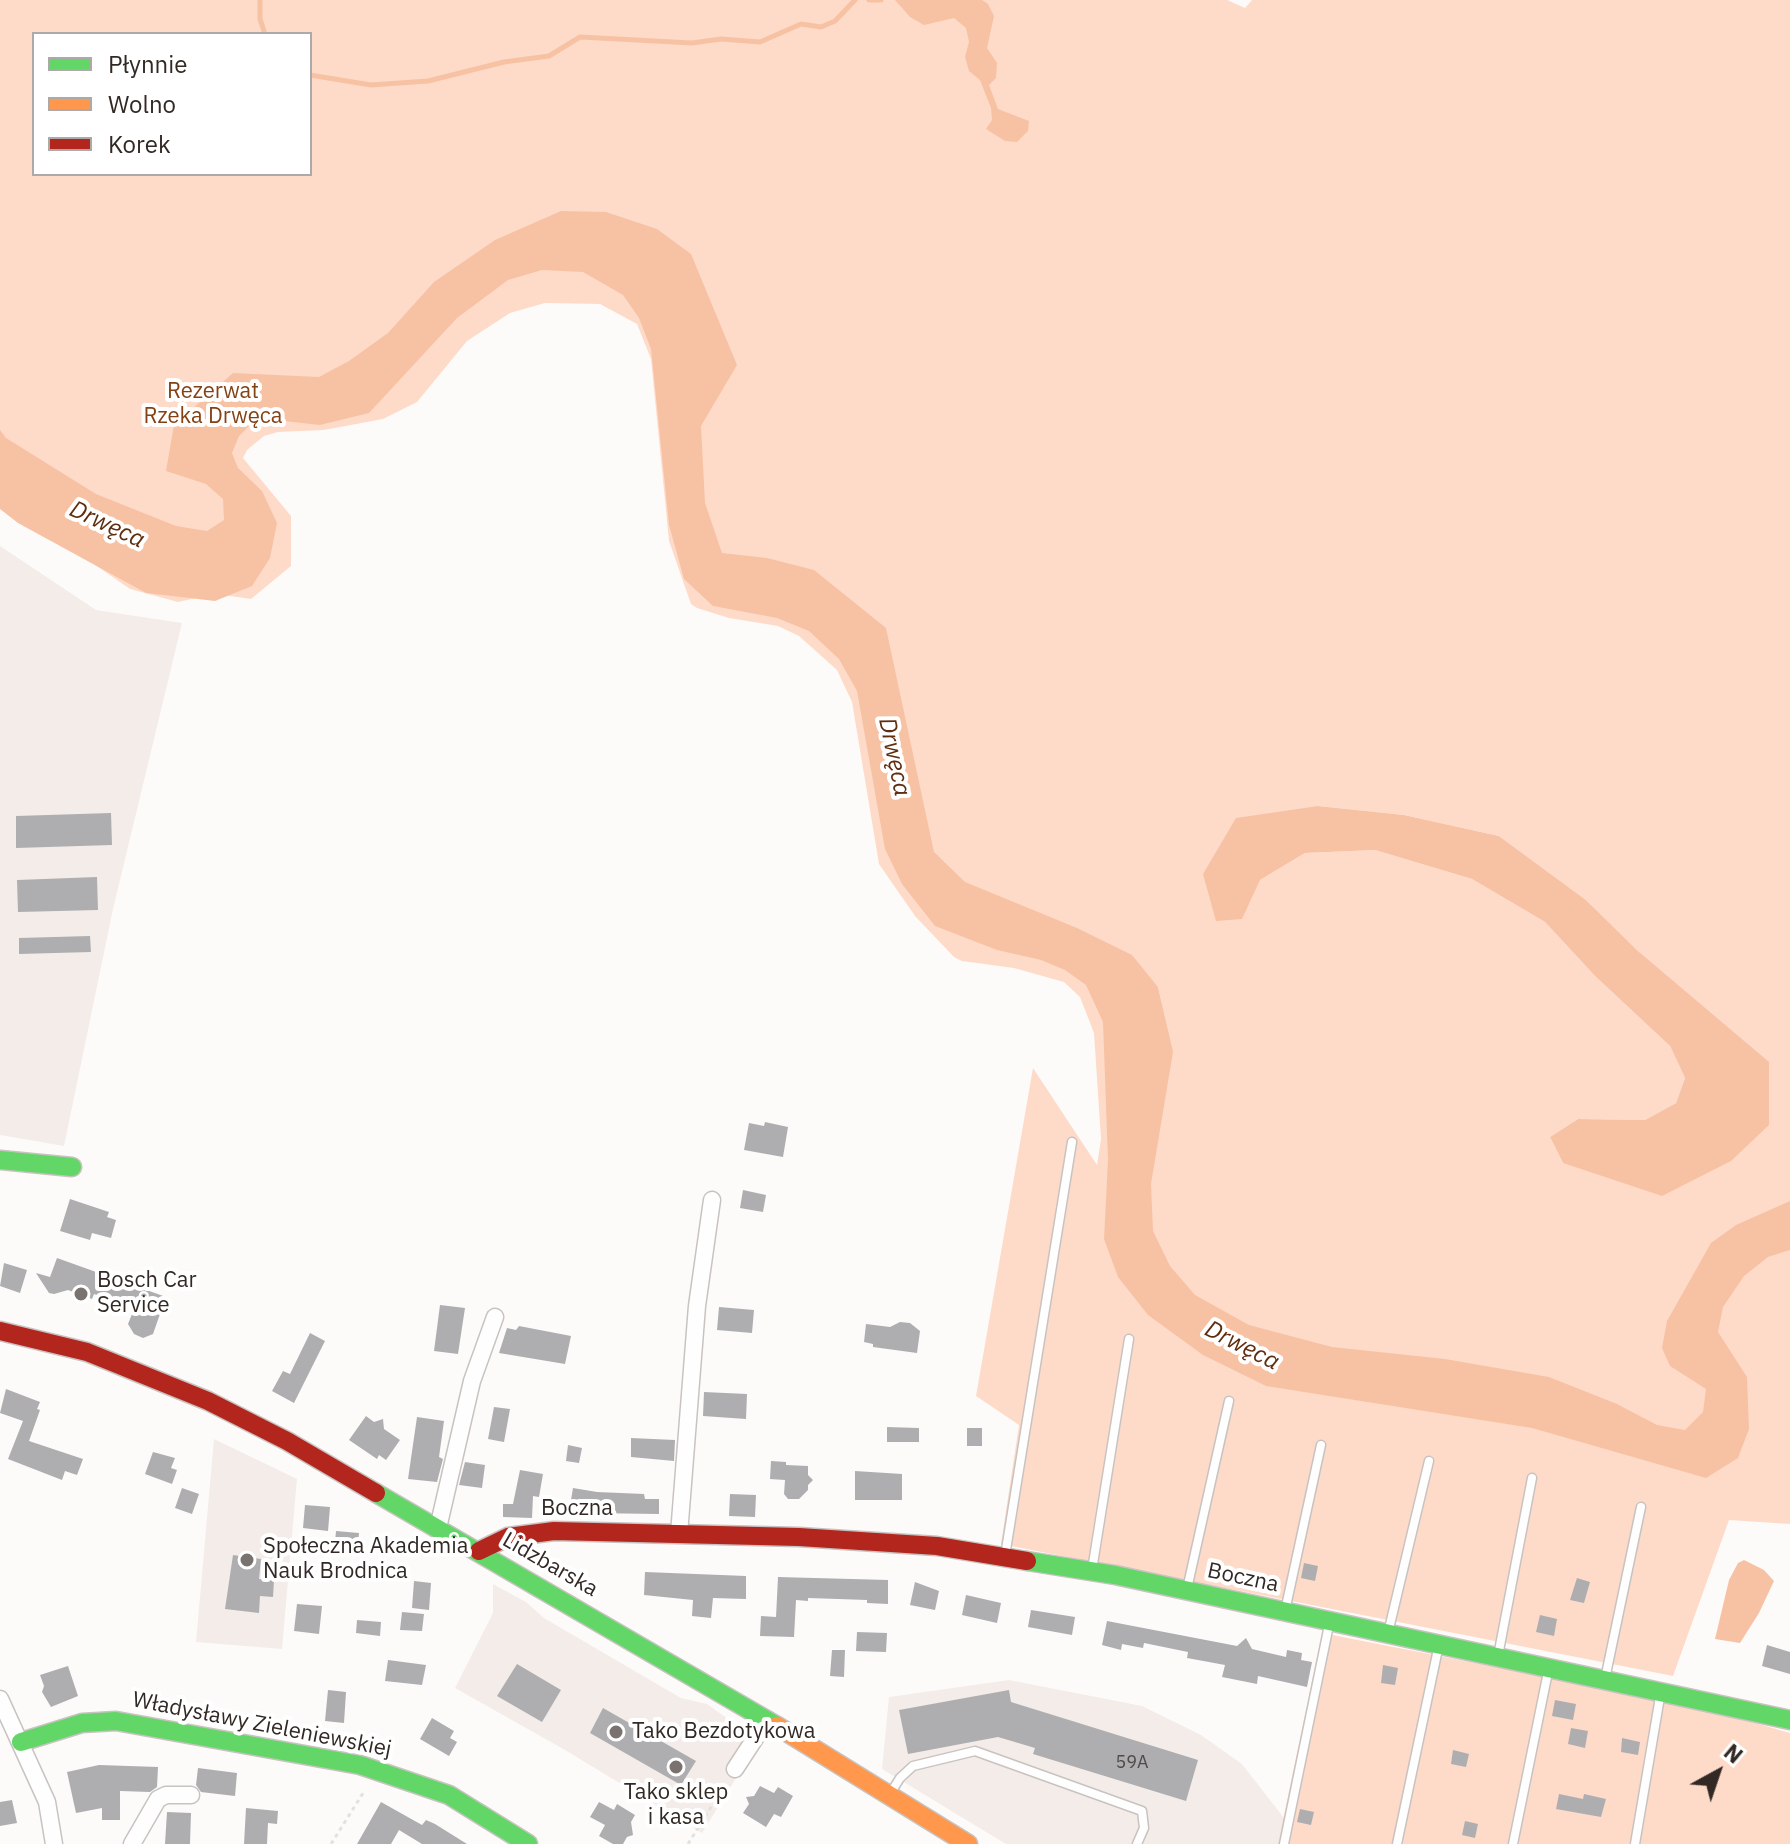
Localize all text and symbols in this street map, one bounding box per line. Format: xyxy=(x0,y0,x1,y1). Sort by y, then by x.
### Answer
legend xyxy=(32,32,312,176)
text: Płynnie xyxy=(108,48,187,80)
text: Wolno xyxy=(108,88,176,120)
text: Korek xyxy=(108,128,171,160)
park label: Rezerwat Rzeka Drwęca xyxy=(143,379,283,430)
water label: Drwęca xyxy=(65,495,149,555)
water label: Drwęca xyxy=(872,715,916,799)
place label: Bosch Car Service xyxy=(97,1268,197,1320)
marker: Bosch Car Service xyxy=(72,1285,90,1303)
water label: Drwęca xyxy=(1200,1315,1284,1377)
street label: Boczna xyxy=(541,1496,613,1522)
street label: Lidzbarska xyxy=(497,1527,603,1603)
place label: Społeczna Akademia Nauk Brodnica xyxy=(263,1534,468,1586)
marker: Społeczna Akademia Nauk Brodnica xyxy=(238,1551,256,1569)
street label: Boczna xyxy=(1205,1558,1281,1598)
street label: Władysławy Zieleniewskiej xyxy=(130,1687,394,1763)
place label: Tako Bezdotykowa xyxy=(632,1719,816,1745)
marker: Tako Bezdotykowa xyxy=(607,1723,625,1741)
north arrow xyxy=(1678,1732,1758,1812)
text: N xyxy=(1718,1737,1749,1769)
house number: 59A xyxy=(1115,1752,1149,1774)
marker: Tako sklep i kasa xyxy=(667,1758,685,1776)
place label: Tako sklep i kasa xyxy=(624,1780,728,1832)

